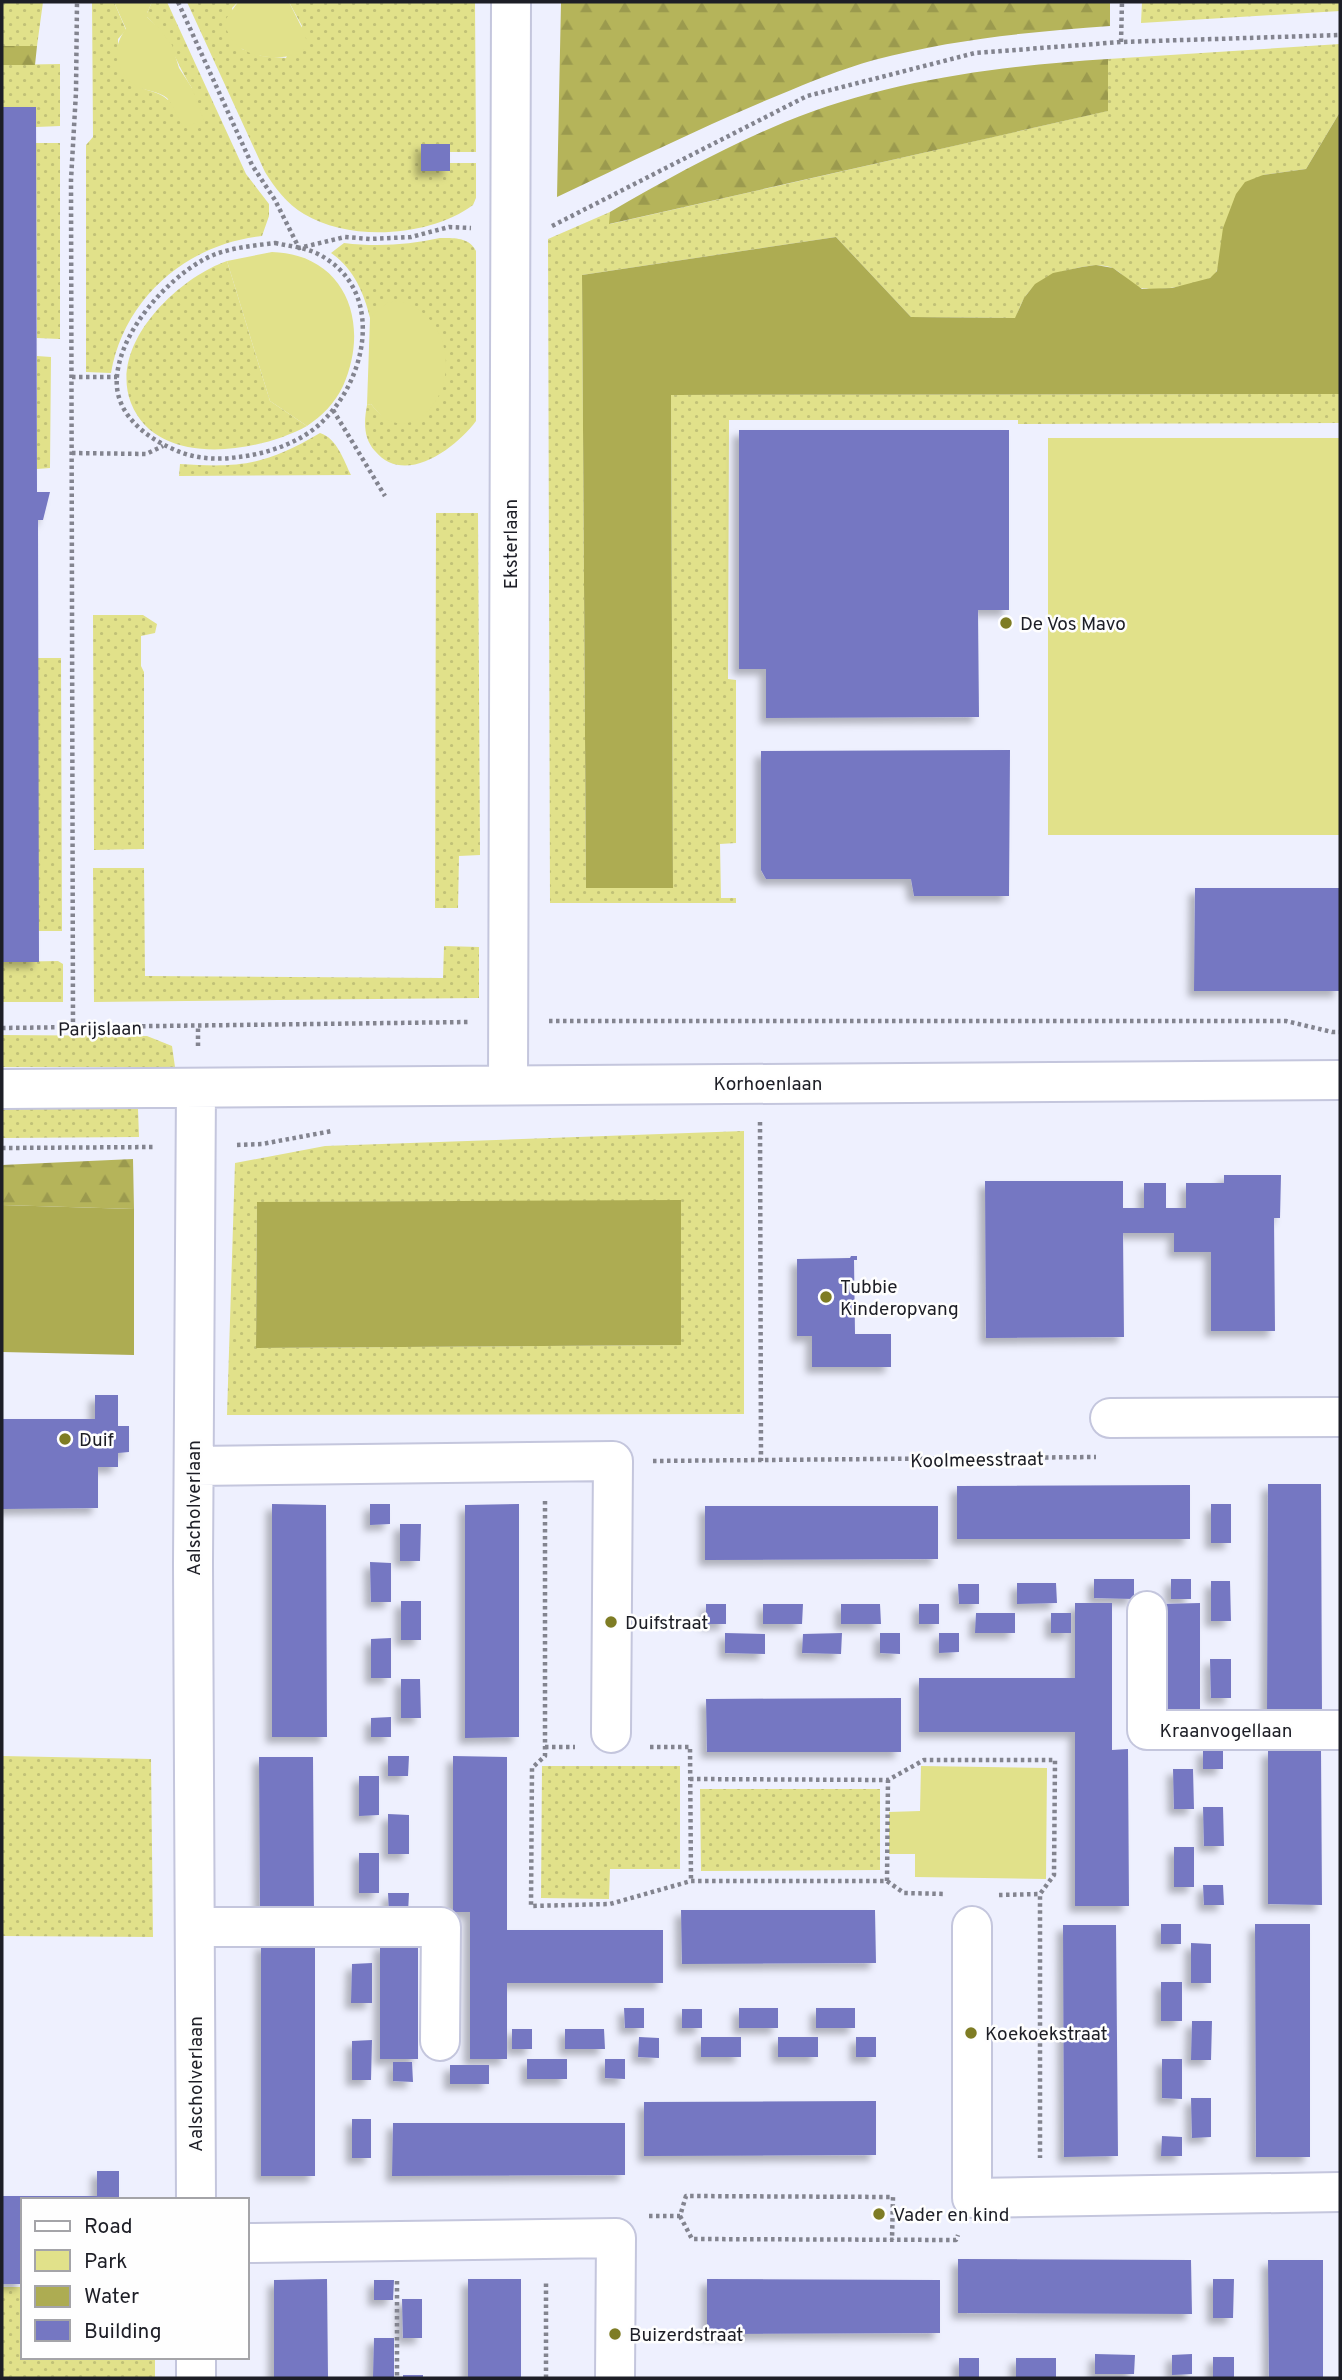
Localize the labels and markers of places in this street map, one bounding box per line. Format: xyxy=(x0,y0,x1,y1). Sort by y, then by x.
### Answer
place label: De Vos Mavo xyxy=(1020,613,1126,637)
marker: De Vos Mavo xyxy=(998,615,1014,631)
place label: Tubbie Kinderopvang xyxy=(840,1276,959,1322)
marker: Tubbie Kinderopvang xyxy=(818,1289,834,1305)
place label: Duif xyxy=(79,1429,114,1453)
marker: Duif xyxy=(57,1431,73,1447)
place label: Duifstraat xyxy=(625,1612,708,1636)
marker: Duifstraat xyxy=(603,1614,619,1630)
place label: Koekoekstraat xyxy=(985,2023,1108,2047)
marker: Koekoekstraat xyxy=(963,2025,979,2041)
place label: Vader en kind xyxy=(893,2204,1009,2228)
marker: Vader en kind xyxy=(871,2206,887,2222)
place label: Buizerdstraat xyxy=(629,2324,744,2348)
marker: Buizerdstraat xyxy=(607,2326,623,2342)

